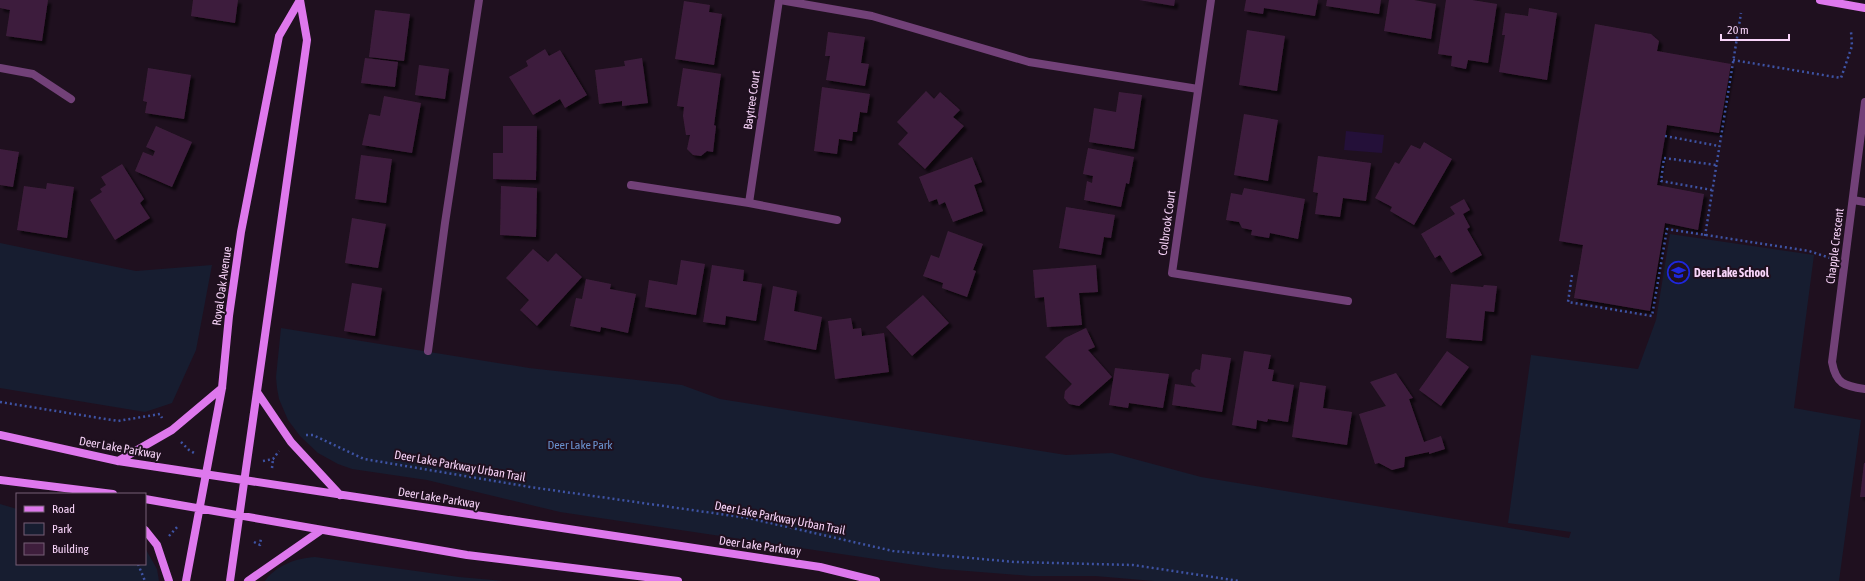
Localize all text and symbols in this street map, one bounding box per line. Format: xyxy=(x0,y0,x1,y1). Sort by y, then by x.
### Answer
scale bar xyxy=(1721,16,1789,42)
text: 20 m xyxy=(1727,23,1749,37)
street label: Baytree Court xyxy=(741,69,763,130)
street label: Colbrook Court xyxy=(1156,189,1179,256)
street label: Chapple Crescent xyxy=(1823,207,1847,285)
street label: Royal Oak Avenue xyxy=(210,246,234,326)
school or university icon: Deer Lake School xyxy=(1666,260,1692,286)
place label: Deer Lake School xyxy=(1694,266,1770,280)
street label: Deer Lake Parkway xyxy=(78,434,162,462)
park label: Deer Lake Park xyxy=(547,438,613,452)
street label: Deer Lake Parkway Urban Trail xyxy=(393,448,528,485)
street label: Deer Lake Parkway xyxy=(397,485,481,511)
legend xyxy=(16,493,146,565)
street label: Deer Lake Parkway Urban Trail xyxy=(713,498,847,538)
text: Road xyxy=(52,502,75,516)
text: Park xyxy=(52,522,73,536)
street label: Deer Lake Parkway xyxy=(718,533,802,559)
text: Building xyxy=(52,542,90,556)

